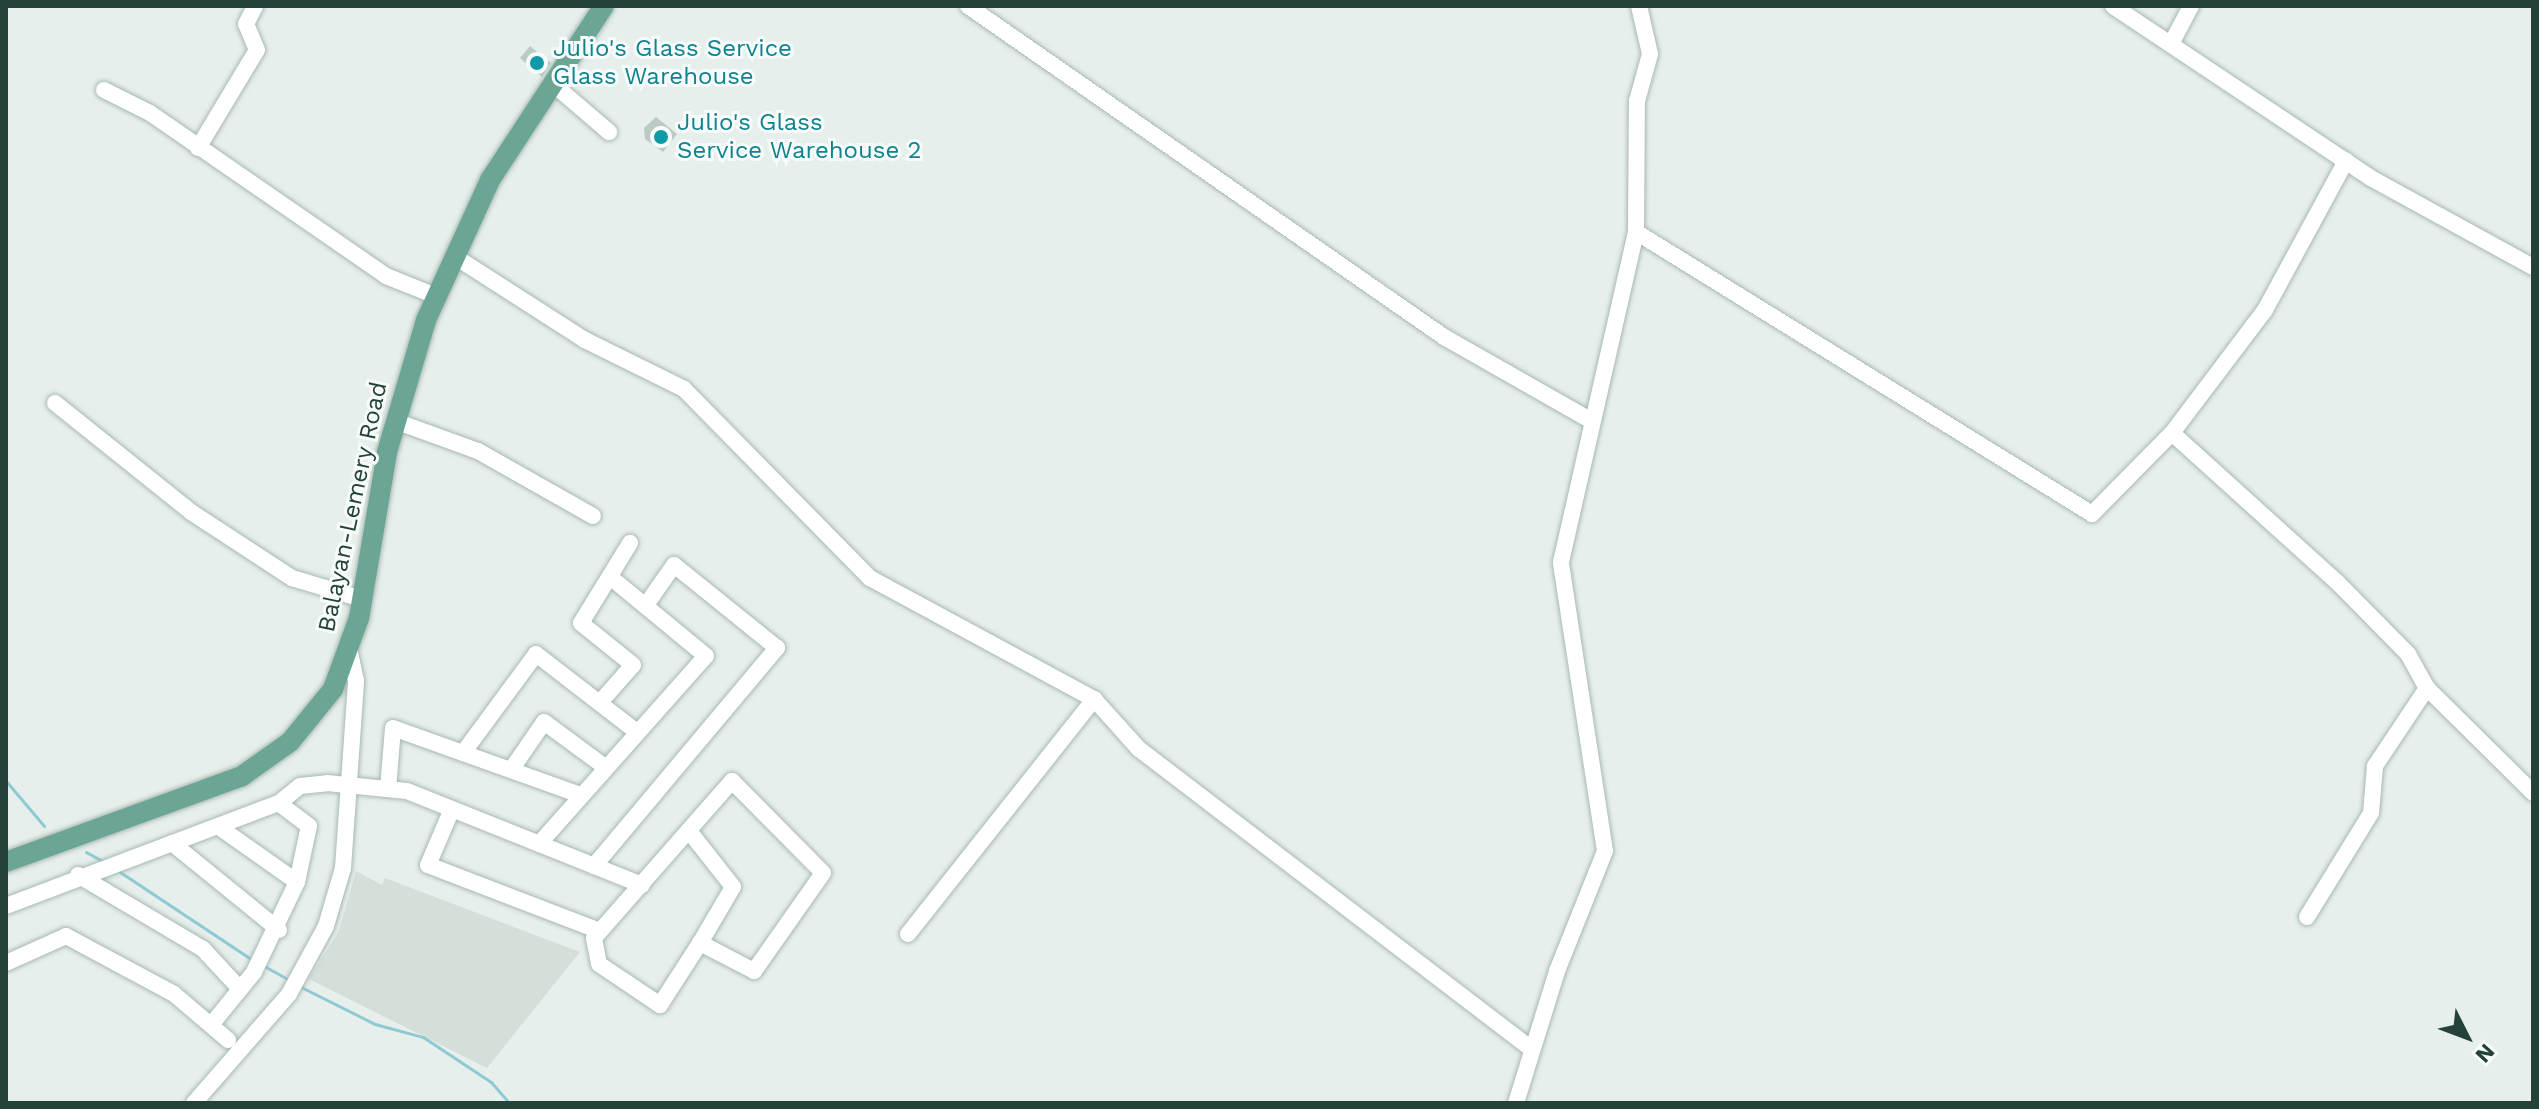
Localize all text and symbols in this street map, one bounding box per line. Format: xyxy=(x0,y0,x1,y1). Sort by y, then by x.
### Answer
place label: Julio's Glass Service Glass Warehouse xyxy=(553,35,792,91)
marker: Julio's Glass Service Glass Warehouse xyxy=(528,54,546,72)
place label: Julio's Glass Service Warehouse 2 xyxy=(677,109,922,165)
marker: Julio's Glass Service Warehouse 2 xyxy=(652,128,670,146)
street label: Balayan-Lemery Road xyxy=(312,379,394,635)
north arrow xyxy=(2427,997,2507,1077)
text: N xyxy=(2470,1039,2500,1068)

